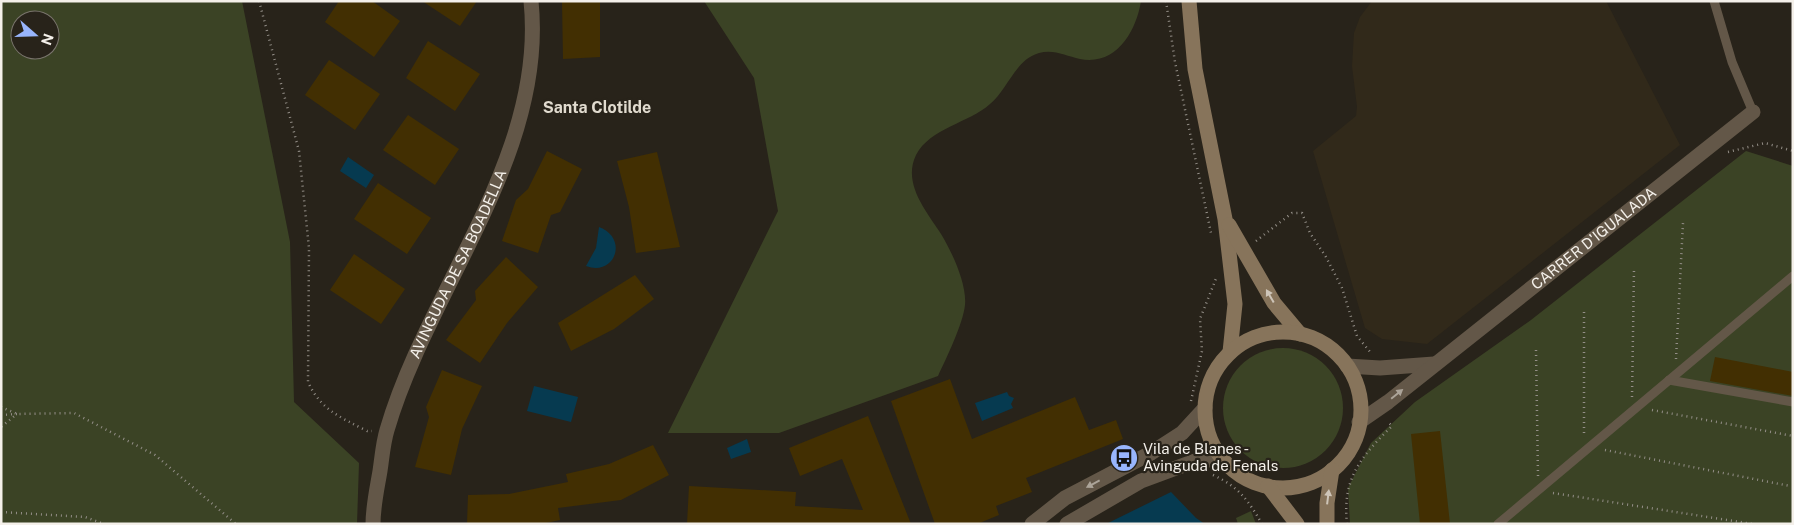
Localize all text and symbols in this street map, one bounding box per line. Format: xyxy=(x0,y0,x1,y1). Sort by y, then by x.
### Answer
north arrow xyxy=(10,10,60,60)
text: N xyxy=(38,32,57,47)
district label: Santa Clotilde xyxy=(543,98,651,117)
street label: AVINGUDA DE SA BOADELLA xyxy=(406,167,510,361)
street label: CARRER D'IGUALADA xyxy=(1528,183,1659,293)
one-way arrow xyxy=(1265,290,1274,303)
one-way arrow xyxy=(1391,389,1404,400)
place label: Vila de Blanes - Avinguda de Fenals xyxy=(1143,440,1278,474)
bus stop icon: Vila de Blanes - Avinguda de Fenals xyxy=(1109,443,1139,473)
one-way arrow xyxy=(1086,480,1100,488)
one-way arrow xyxy=(1324,488,1332,504)

